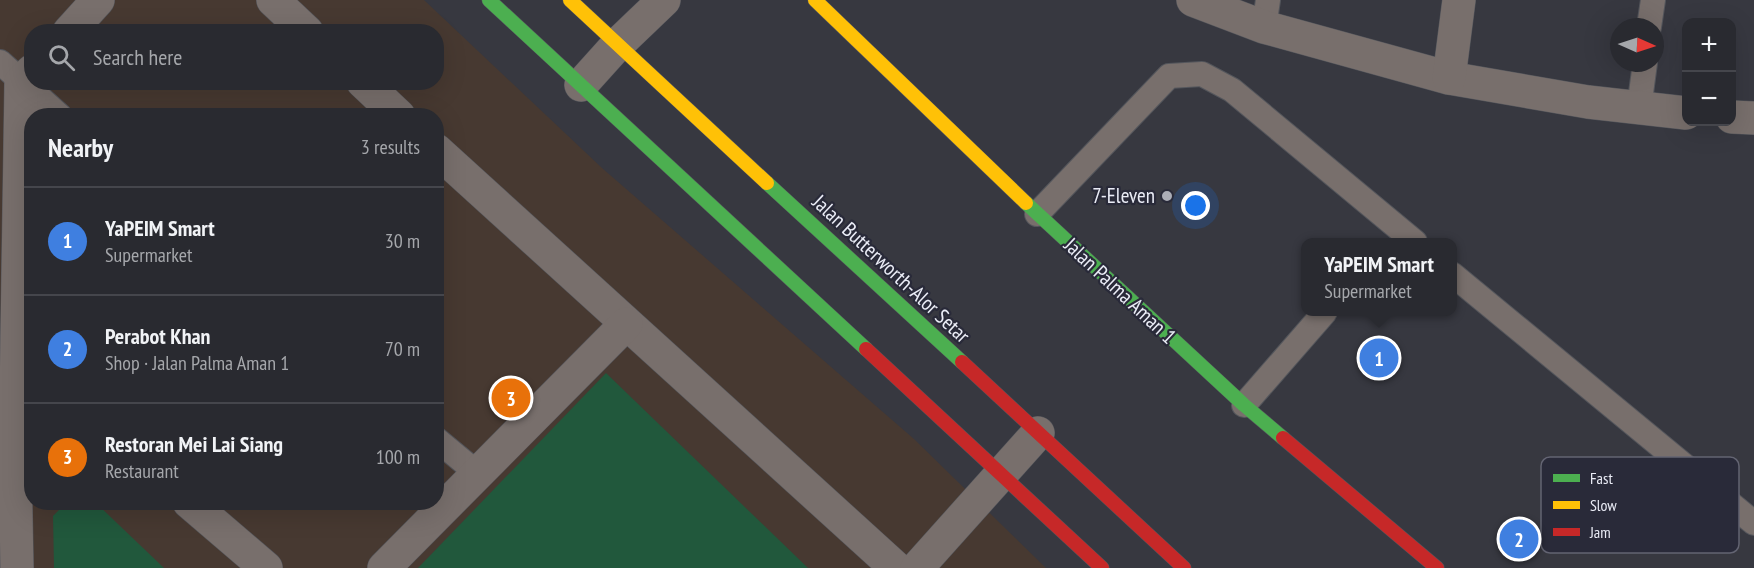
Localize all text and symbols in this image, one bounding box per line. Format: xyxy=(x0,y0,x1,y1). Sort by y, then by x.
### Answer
north arrow xyxy=(1610,18,1664,72)
map controls xyxy=(1682,18,1736,126)
button: + xyxy=(1682,18,1736,72)
search box xyxy=(24,24,444,90)
icon: search xyxy=(45,41,78,74)
text: Search here xyxy=(93,43,182,71)
button: − xyxy=(1682,72,1736,126)
text: Nearby xyxy=(48,131,113,164)
text: 3 results xyxy=(361,134,420,160)
place label: 7-Eleven xyxy=(1092,182,1155,209)
street label: Jalan Butterworth-Alor Setar xyxy=(806,188,976,349)
marker: 7-Eleven xyxy=(1160,189,1174,203)
your location xyxy=(1181,191,1210,220)
text: YaPEIM Smart xyxy=(105,214,215,242)
text: 1 xyxy=(63,228,72,254)
text: 30 m xyxy=(385,228,420,254)
street label: Jalan Palma Aman 1 xyxy=(1058,231,1182,350)
popup xyxy=(1301,238,1457,316)
text: Supermarket xyxy=(105,242,193,268)
text: YaPEIM Smart xyxy=(1324,250,1434,278)
text: Supermarket xyxy=(1324,278,1412,304)
text: Perabot Khan xyxy=(105,322,211,350)
text: 2 xyxy=(63,336,72,362)
text: 70 m xyxy=(385,336,420,362)
pin: 1 xyxy=(1360,336,1398,380)
text: Shop · Jalan Palma Aman 1 xyxy=(105,350,289,376)
pin: 3 xyxy=(492,376,530,420)
text: Restoran Mei Lai Siang xyxy=(105,430,283,458)
text: 3 xyxy=(63,444,72,470)
text: 100 m xyxy=(376,444,420,470)
legend xyxy=(1541,457,1739,553)
text: Restaurant xyxy=(105,458,179,484)
text: Fast xyxy=(1590,468,1613,488)
text: Slow xyxy=(1590,495,1617,515)
pin: 2 xyxy=(1500,516,1538,562)
text: Jam xyxy=(1589,522,1611,542)

